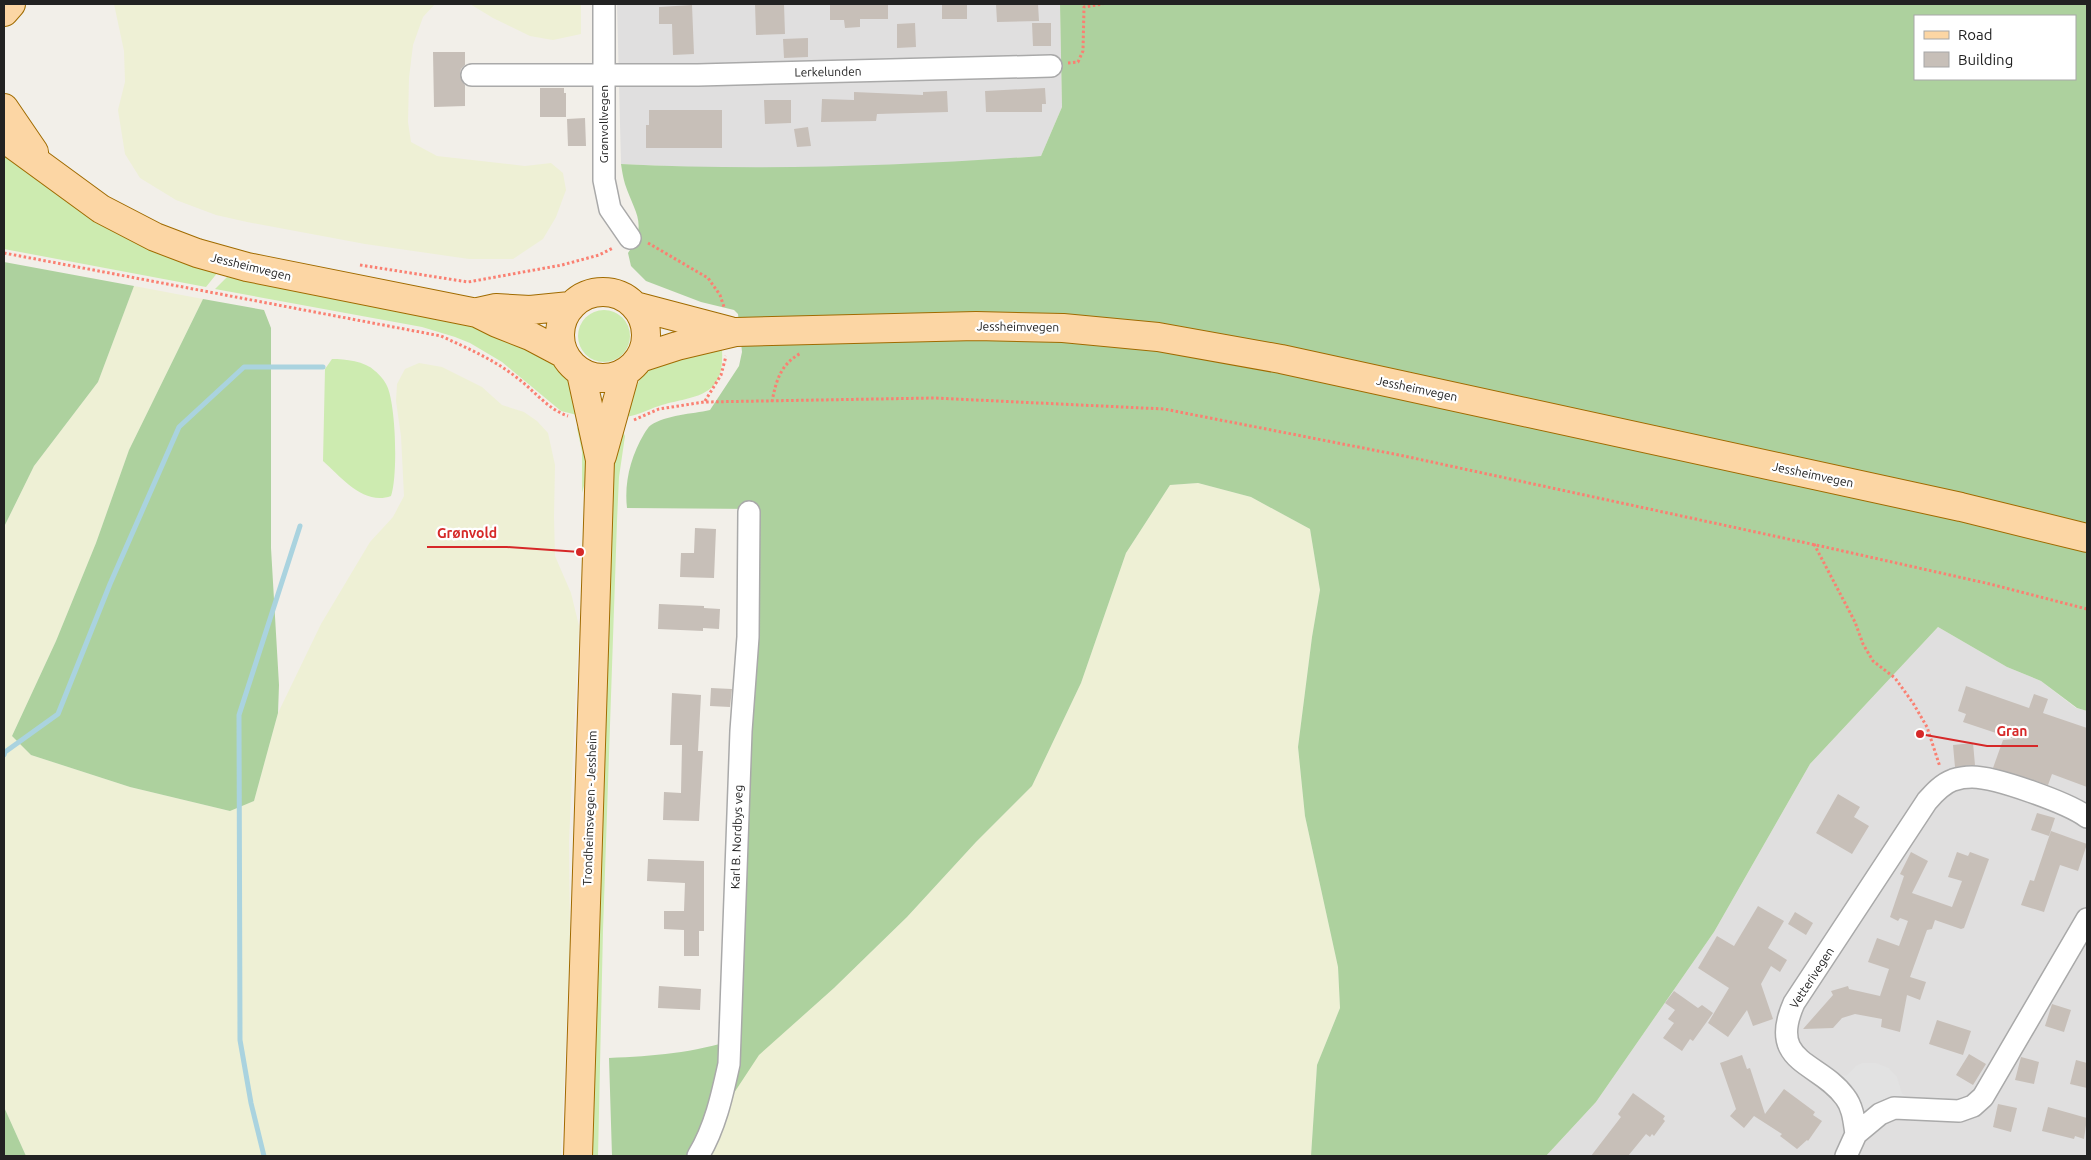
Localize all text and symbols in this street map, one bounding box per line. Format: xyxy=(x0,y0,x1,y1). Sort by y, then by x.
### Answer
legend xyxy=(1914,15,2076,80)
text: Road xyxy=(1958,26,1993,43)
text: Building xyxy=(1958,51,2013,68)
street label: Lerkelunden xyxy=(794,64,862,79)
street label: Grønvollvegen xyxy=(597,85,610,163)
street label: Jessheimvegen xyxy=(210,250,293,283)
street label: Jessheimvegen xyxy=(977,319,1059,334)
street label: Jessheimvegen xyxy=(1375,374,1459,403)
street label: Jessheimvegen xyxy=(1771,460,1855,489)
callout: Grønvold xyxy=(427,518,507,547)
text: Grønvold xyxy=(437,525,497,541)
callout: Gran xyxy=(1987,717,2038,746)
text: Gran xyxy=(1996,723,2028,739)
street label: Trondheimsvegen - Jessheim xyxy=(580,730,599,886)
street label: Karl B. Nordbys veg xyxy=(728,785,745,889)
street label: Vetterivegen xyxy=(1787,945,1836,1011)

